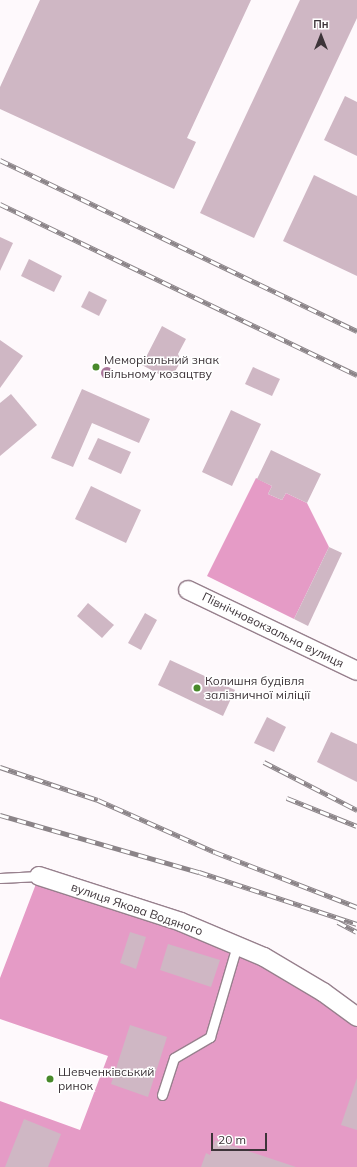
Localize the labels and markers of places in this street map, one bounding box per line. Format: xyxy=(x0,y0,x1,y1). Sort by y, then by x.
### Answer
place label: Меморіальний знак вільному козацтву xyxy=(104,353,219,381)
marker: Меморіальний знак вільному козацтву xyxy=(91,362,101,372)
place label: Колишня будівля залізничної міліції xyxy=(205,674,310,702)
marker: Колишня будівля залізничної міліції xyxy=(192,683,202,693)
place label: Шевченківський ринок xyxy=(58,1065,154,1093)
marker: Шевченківський ринок xyxy=(45,1074,55,1084)

